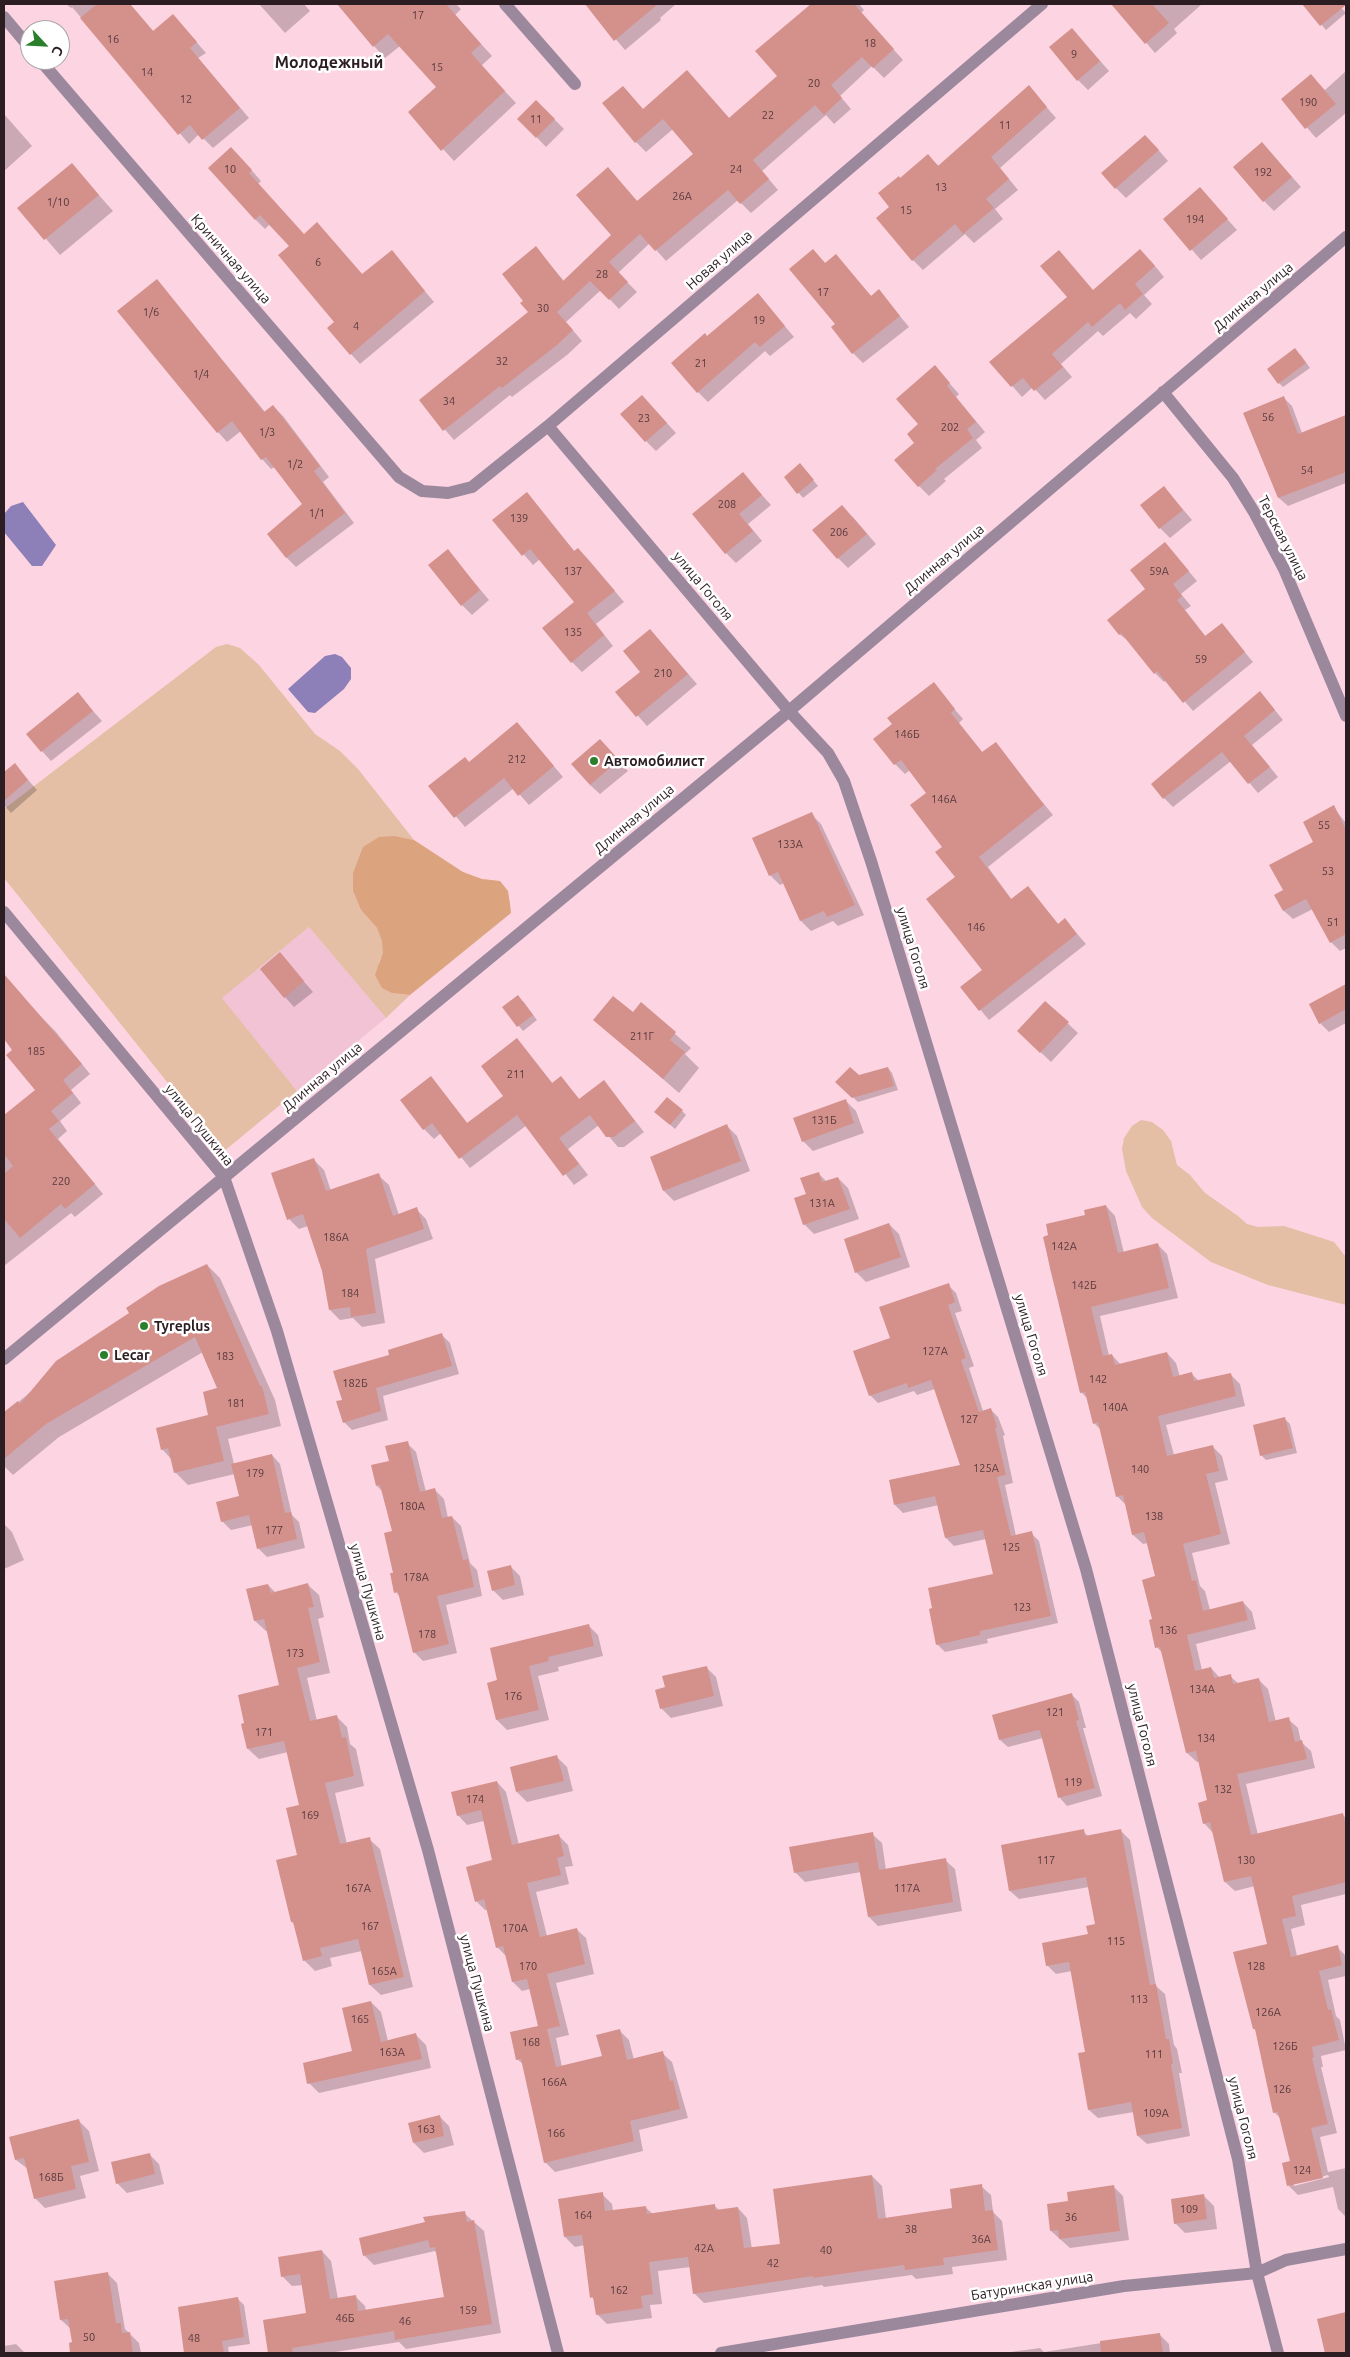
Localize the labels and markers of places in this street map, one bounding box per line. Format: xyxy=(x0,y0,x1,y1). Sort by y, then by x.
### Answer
place label: Автомобилист xyxy=(604,753,705,769)
marker: Автомобилист xyxy=(588,755,600,767)
place label: Tyreplus xyxy=(154,1318,210,1334)
marker: Tyreplus xyxy=(138,1320,150,1332)
place label: Lecar xyxy=(114,1347,150,1363)
marker: Lecar xyxy=(98,1349,110,1361)

